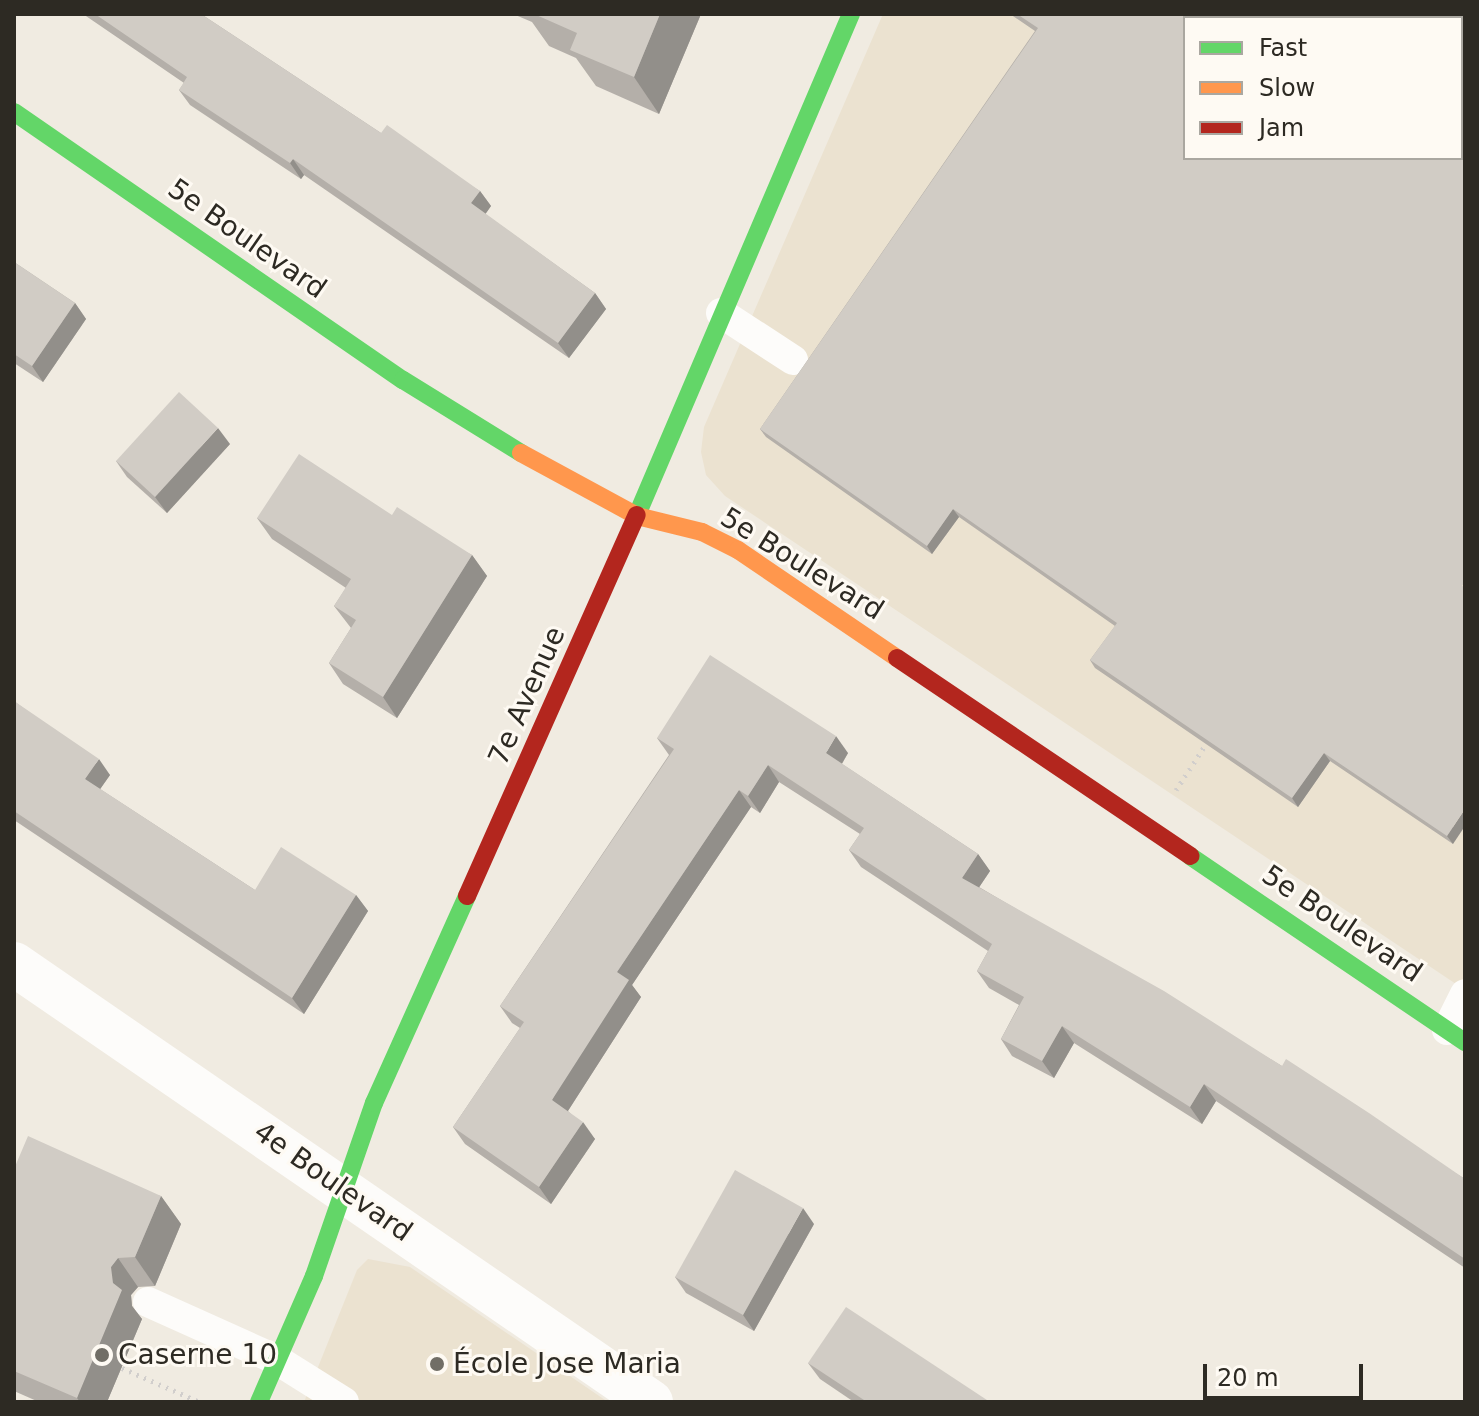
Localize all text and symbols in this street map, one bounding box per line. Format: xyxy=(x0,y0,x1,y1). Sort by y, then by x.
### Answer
legend xyxy=(1183,16,1463,160)
text: Fast xyxy=(1259,34,1307,62)
text: Slow xyxy=(1259,74,1315,102)
text: Jam xyxy=(1259,114,1304,142)
street label: 5e Boulevard xyxy=(161,172,333,306)
street label: 5e Boulevard xyxy=(714,501,890,627)
street label: 7e Avenue xyxy=(482,622,572,770)
street label: 5e Boulevard xyxy=(1256,858,1428,990)
street label: 4e Boulevard xyxy=(247,1115,419,1249)
place label: Caserne 10 xyxy=(118,1338,277,1372)
marker: Caserne 10 xyxy=(93,1346,111,1364)
place label: École Jose Maria xyxy=(453,1347,681,1381)
scale bar xyxy=(1207,1348,1367,1398)
marker: École Jose Maria xyxy=(428,1355,446,1373)
text: 20 m xyxy=(1217,1364,1279,1392)

